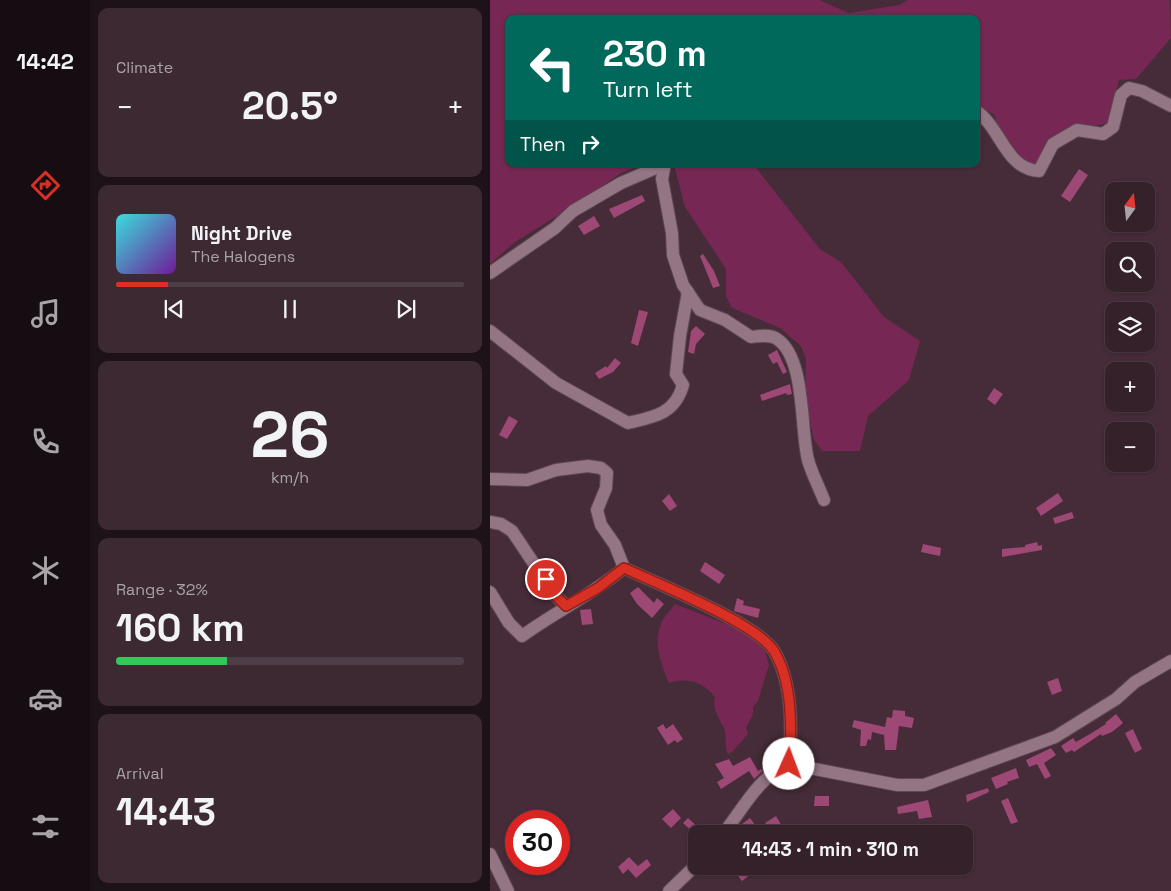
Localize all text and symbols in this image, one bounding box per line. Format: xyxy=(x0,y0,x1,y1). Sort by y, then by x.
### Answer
text: 230 m xyxy=(603,32,707,76)
icon: left xyxy=(520,35,585,100)
text: 14:42 xyxy=(16,47,74,75)
text: Climate xyxy=(116,57,173,78)
text: Turn left xyxy=(603,75,693,103)
text: 20.5° xyxy=(242,82,338,130)
text: − xyxy=(116,89,133,125)
text: + xyxy=(447,89,464,125)
icon: right xyxy=(576,130,604,158)
text: Then xyxy=(520,132,566,157)
icon: directions xyxy=(28,168,63,203)
north arrow xyxy=(1105,182,1155,232)
map controls xyxy=(1105,182,1155,472)
text: Night Drive xyxy=(191,221,292,246)
button: search xyxy=(1105,242,1155,292)
text: The Halogens xyxy=(191,246,295,267)
icon: previous xyxy=(160,295,188,323)
icon: pause xyxy=(276,295,304,323)
icon: next xyxy=(392,295,420,323)
icon: music xyxy=(28,296,63,331)
button: layers xyxy=(1105,302,1155,352)
button: + xyxy=(1105,362,1155,412)
text: 26 xyxy=(251,393,329,476)
button: − xyxy=(1105,422,1155,472)
icon: phone xyxy=(28,424,63,459)
text: km/h xyxy=(271,467,309,488)
icon: climate xyxy=(28,553,63,588)
pin xyxy=(525,558,567,600)
icon: arrive xyxy=(532,565,560,593)
text: Range · 32% xyxy=(116,579,208,600)
text: 160 km xyxy=(116,604,245,652)
icon: car xyxy=(28,681,63,716)
position arrow xyxy=(762,737,814,789)
text: Arrival xyxy=(116,763,164,784)
text: 14:43 xyxy=(116,788,216,836)
icon: filters xyxy=(28,809,63,844)
speed limit sign: 30 xyxy=(505,810,570,875)
text: 14:43 · 1 min · 310 m xyxy=(742,837,919,862)

